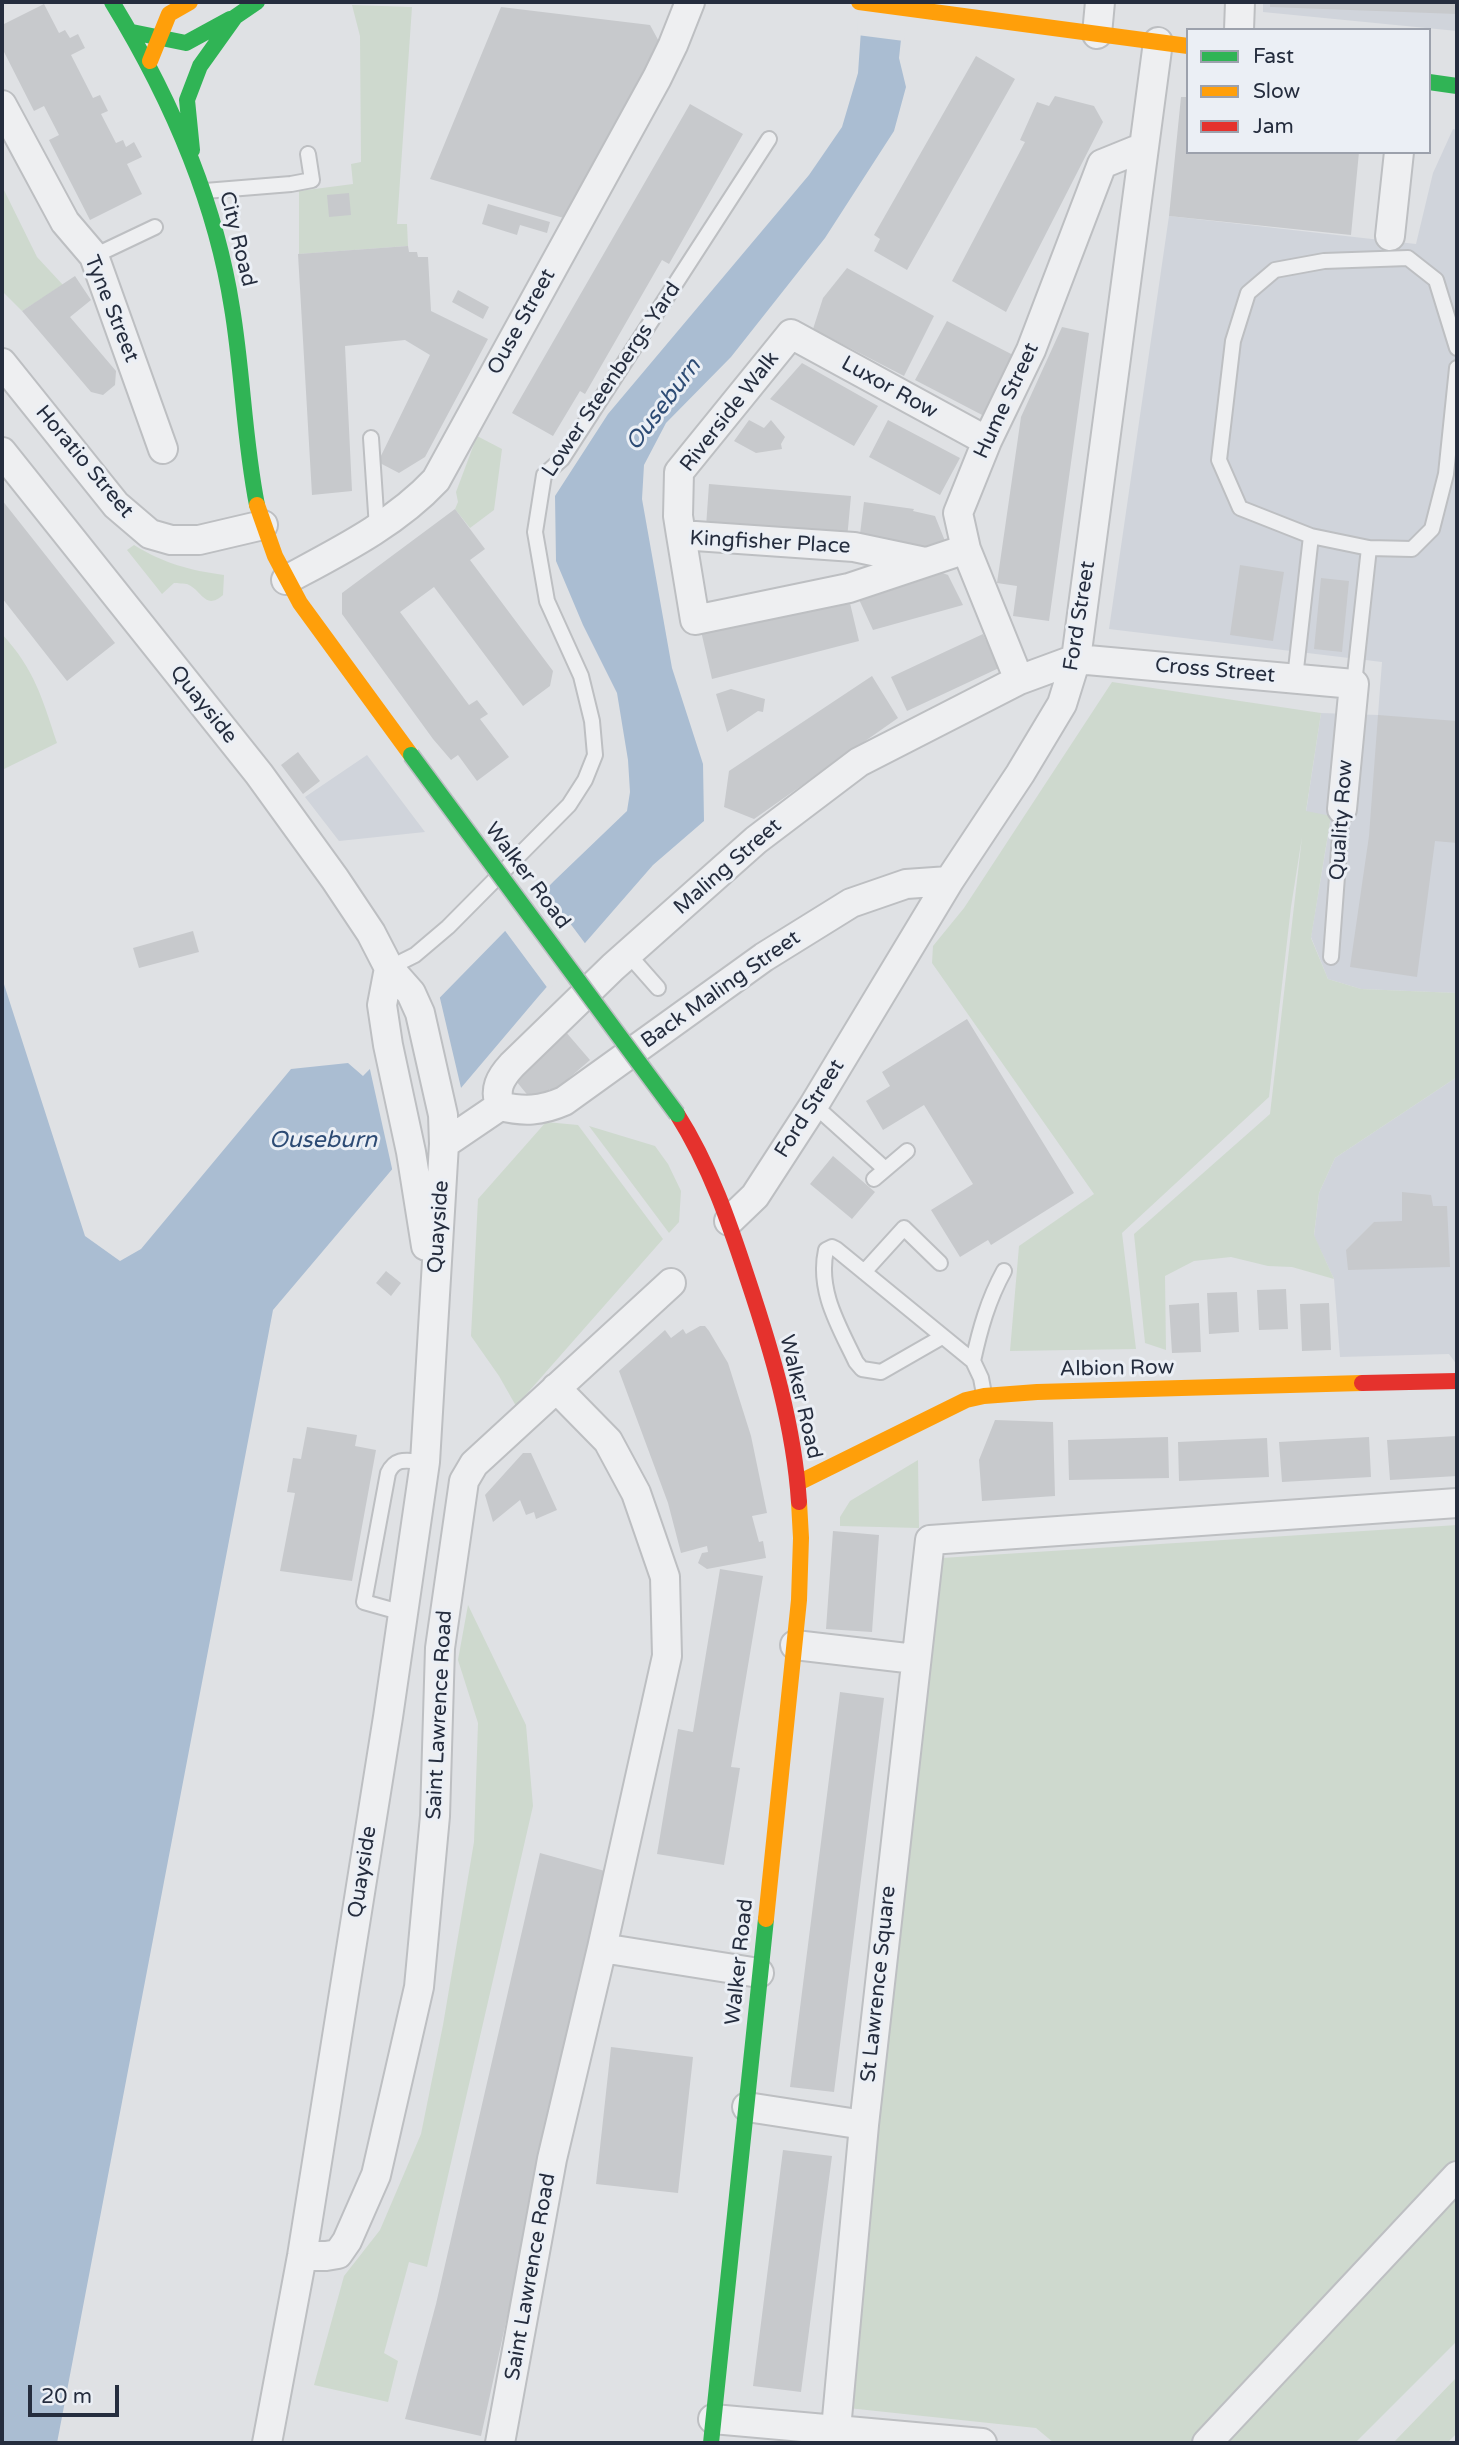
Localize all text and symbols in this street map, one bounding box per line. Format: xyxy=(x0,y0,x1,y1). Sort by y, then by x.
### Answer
legend xyxy=(1186,28,1431,154)
text: Fast xyxy=(1253,44,1294,69)
text: Slow xyxy=(1253,79,1300,104)
text: Jam xyxy=(1253,114,1294,139)
street label: City Road xyxy=(213,189,261,289)
street label: Tyne Street xyxy=(78,252,144,366)
street label: Ouse Street xyxy=(483,265,561,379)
street label: Lower Steenbergs Yard xyxy=(537,278,687,482)
street label: Hume Street xyxy=(969,339,1045,463)
street label: Riverside Walk xyxy=(675,347,785,477)
street label: Luxor Row xyxy=(836,351,942,425)
water label: Ouseburn xyxy=(621,354,707,456)
street label: Horatio Street xyxy=(30,401,138,523)
street label: Kingfisher Place xyxy=(689,526,851,560)
street label: Ford Street xyxy=(1059,559,1101,673)
street label: Cross Street xyxy=(1154,653,1276,689)
street label: Quayside xyxy=(164,661,242,749)
street label: Quality Row xyxy=(1325,759,1359,881)
street label: Maling Street xyxy=(669,814,787,920)
street label: Walker Road xyxy=(479,818,575,934)
street label: Back Maling Street xyxy=(637,926,805,1054)
street label: Ford Street xyxy=(770,1055,850,1163)
water label: Ouseburn xyxy=(269,1127,377,1155)
street label: Quayside xyxy=(423,1180,455,1274)
street label: Walker Road xyxy=(773,1332,827,1462)
street label: Albion Row xyxy=(1060,1355,1174,1383)
street label: Saint Lawrence Road xyxy=(422,1610,458,1820)
street label: Quayside xyxy=(343,1824,383,1920)
street label: St Lawrence Square xyxy=(856,1884,902,2084)
street label: Walker Road xyxy=(721,1898,759,2026)
street label: Saint Lawrence Road xyxy=(500,2171,562,2383)
scale bar xyxy=(32,2372,122,2416)
text: 20 m xyxy=(41,2384,92,2409)

